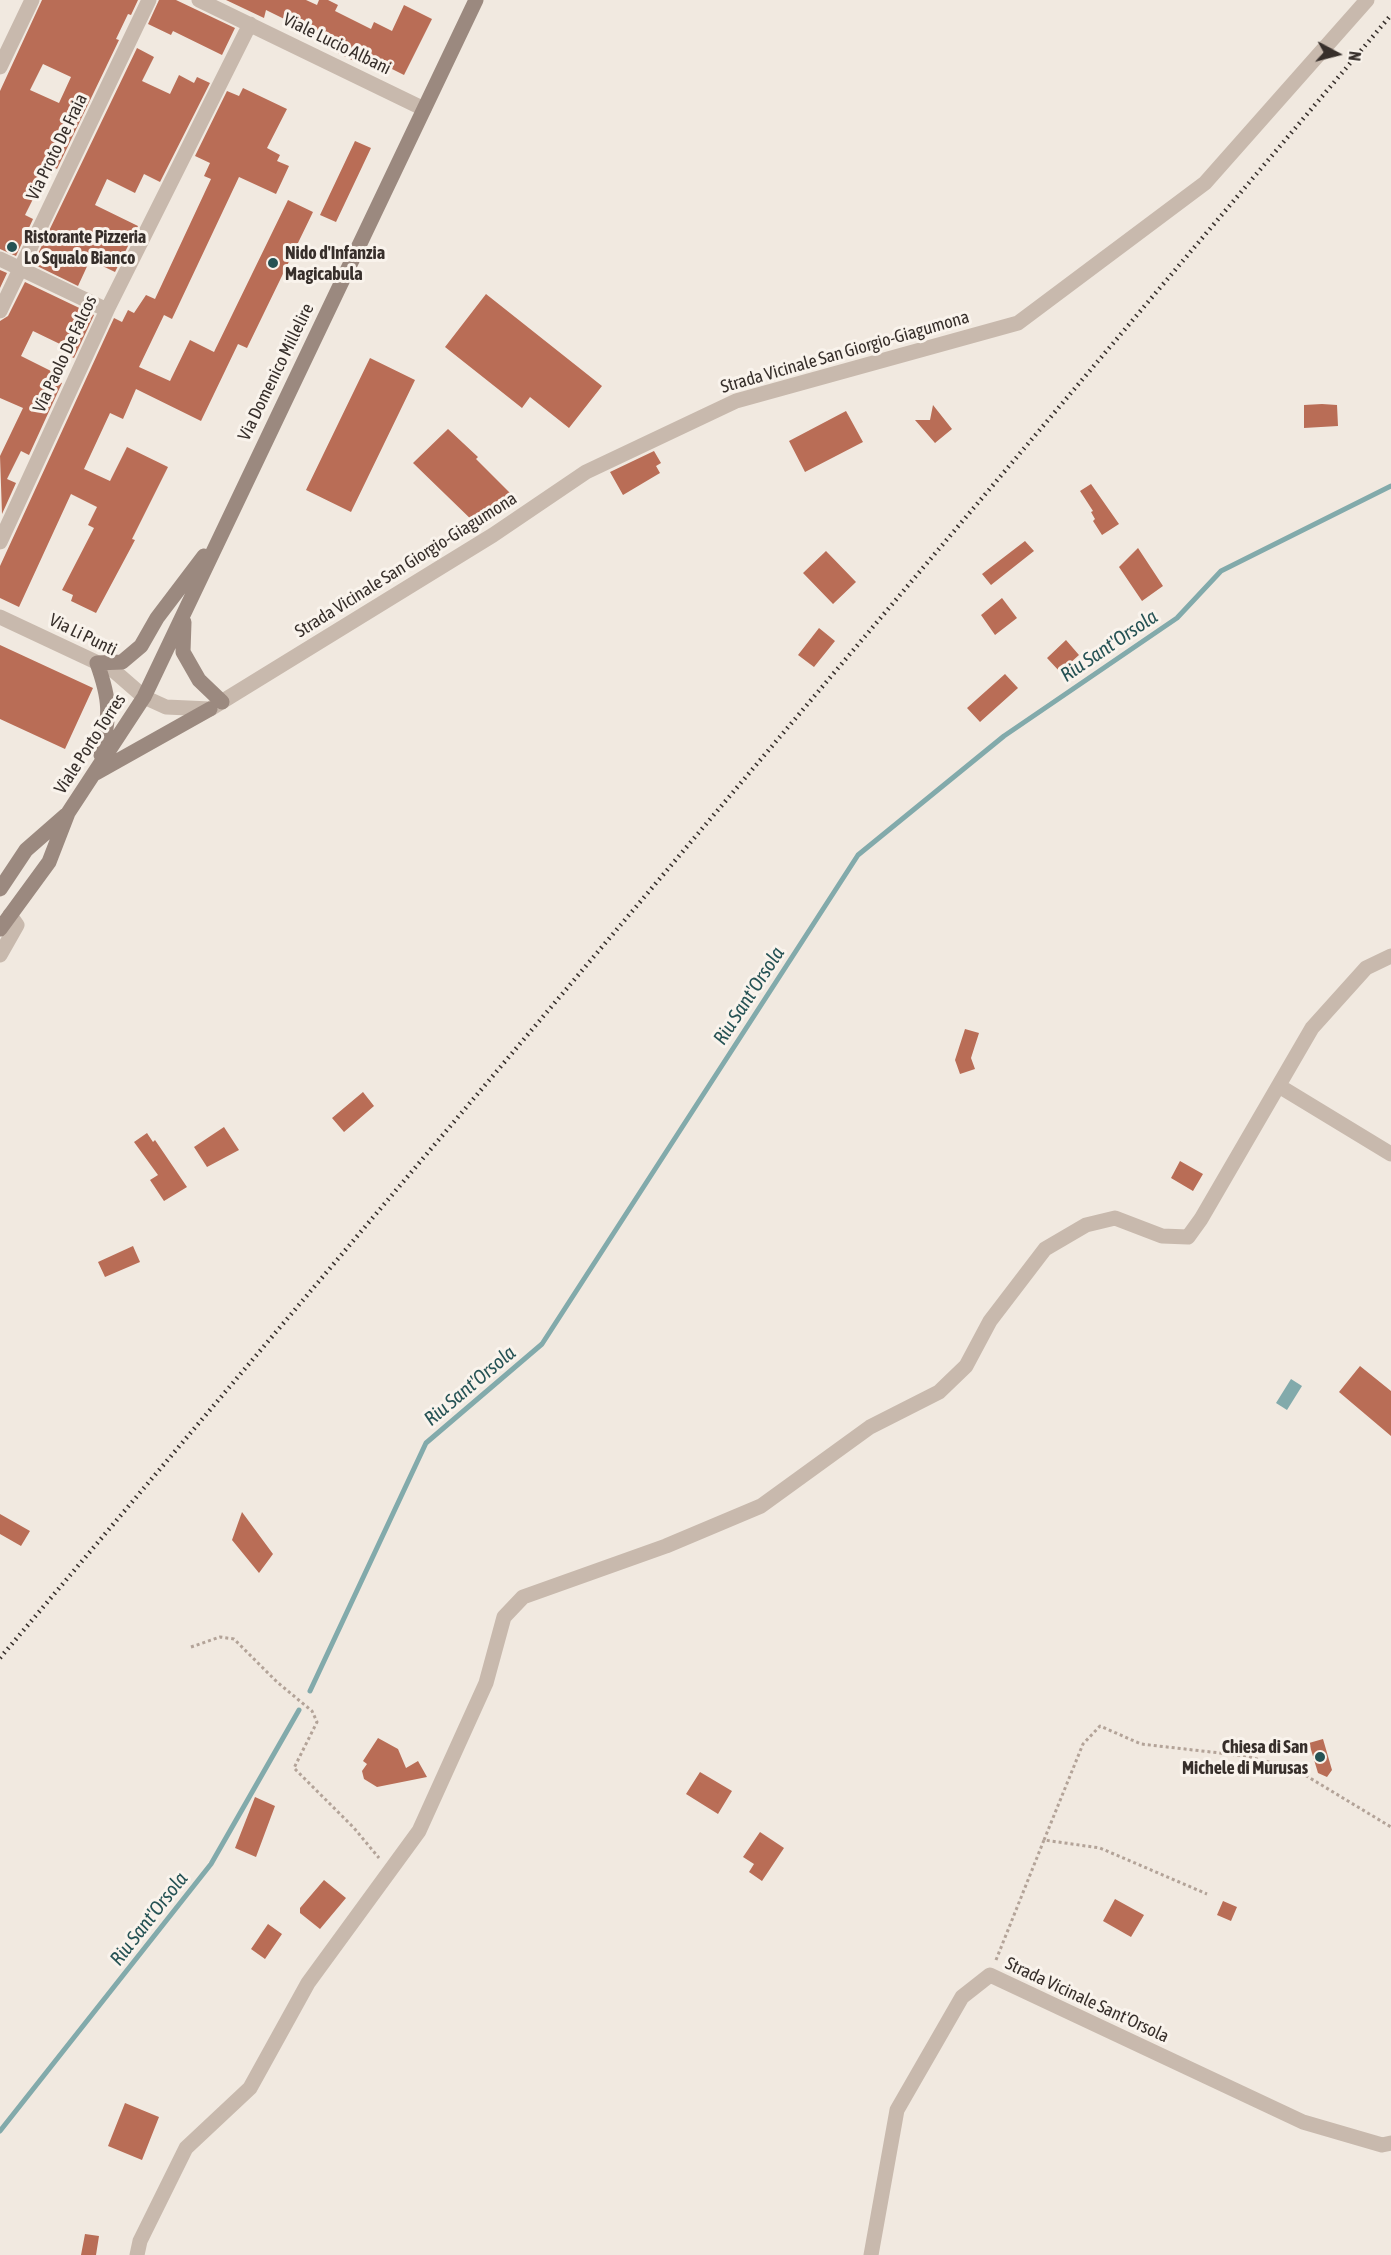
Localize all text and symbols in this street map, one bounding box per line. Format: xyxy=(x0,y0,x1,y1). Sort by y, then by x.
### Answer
street label: Viale Lucio Albani xyxy=(280,9,394,79)
north arrow xyxy=(1307,24,1367,84)
text: N xyxy=(1345,50,1364,62)
street label: Via Proto De Fraia xyxy=(22,90,92,204)
place label: Ristorante Pizzeria Lo Squalo Bianco xyxy=(24,226,146,268)
marker: Ristorante Pizzeria Lo Squalo Bianco xyxy=(5,240,19,254)
place label: Nido d'Infanzia Magicabula xyxy=(285,242,385,284)
marker: Nido d'Infanzia Magicabula xyxy=(266,256,280,270)
street label: Via Paolo De Falcos xyxy=(28,292,102,416)
street label: Via Domenico Millelire xyxy=(233,300,319,444)
street label: Strada Vicinale San Giorgio-Giagumona xyxy=(718,306,972,398)
street label: Strada Vicinale San Giorgio-Giagumona xyxy=(291,488,521,642)
water label: Riu Sant'Orsola xyxy=(1056,605,1162,687)
street label: Via Li Punti xyxy=(45,609,121,661)
street label: Viale Porto Torres xyxy=(50,690,130,798)
water label: Riu Sant'Orsola xyxy=(708,943,790,1049)
water label: Riu Sant'Orsola xyxy=(419,1341,521,1431)
place label: Chiesa di San Michele di Murusas xyxy=(1182,1736,1308,1778)
marker: Chiesa di San Michele di Murusas xyxy=(1313,1750,1327,1764)
water label: Riu Sant'Orsola xyxy=(105,1868,193,1970)
street label: Strada Vicinale Sant'Orsola xyxy=(1002,1953,1172,2047)

